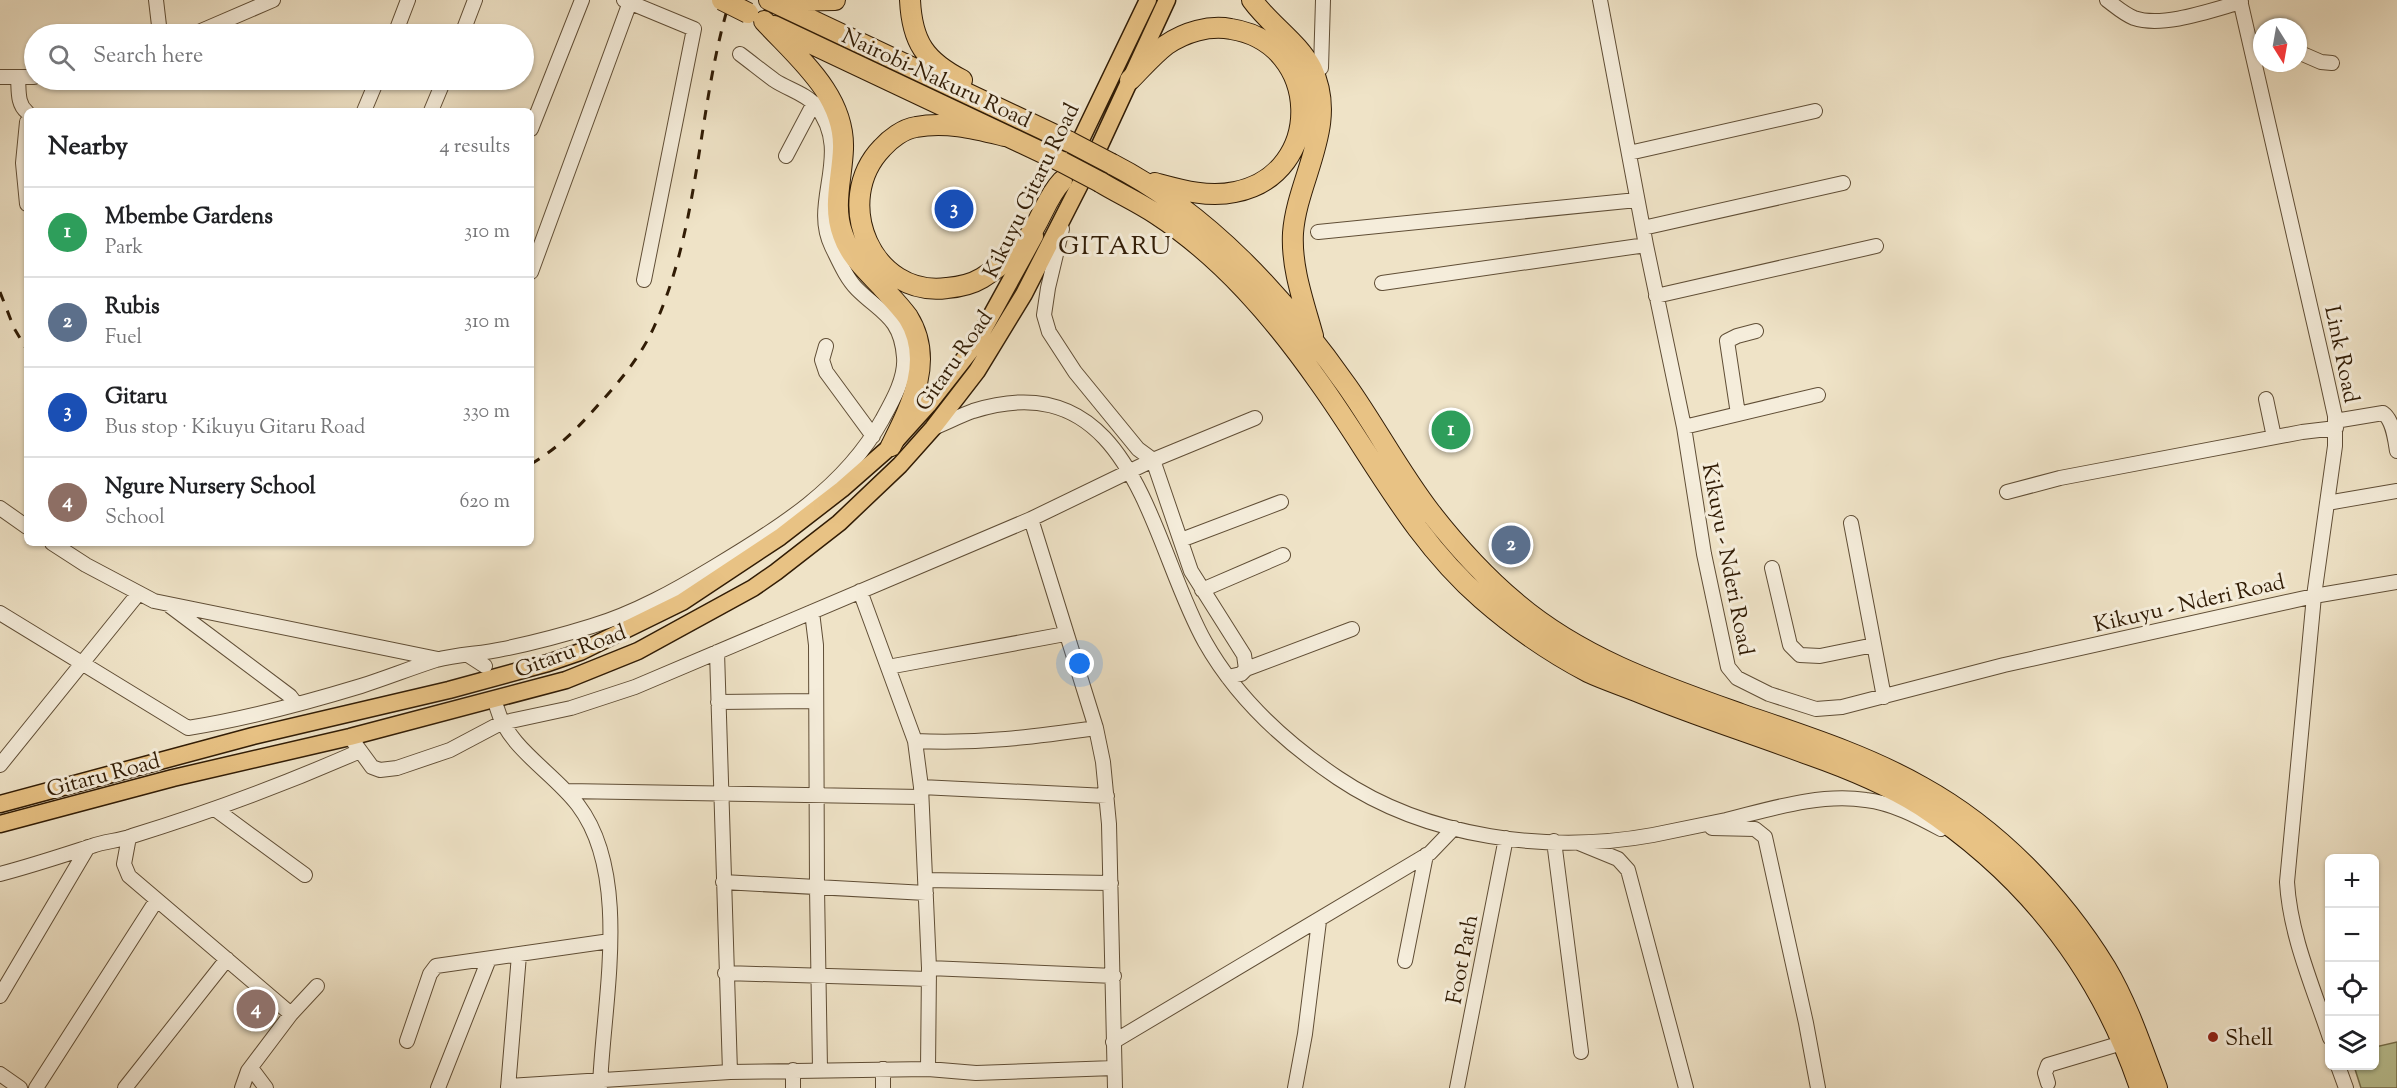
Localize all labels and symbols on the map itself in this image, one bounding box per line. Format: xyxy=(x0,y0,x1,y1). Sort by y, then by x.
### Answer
north arrow xyxy=(2253,18,2307,72)
street label: Nairobi-Nakuru Road xyxy=(836,22,1036,138)
street label: Kikuyu Gitaru Road xyxy=(976,98,1089,284)
pin: 3 xyxy=(934,186,974,232)
district label: GITARU xyxy=(1058,229,1172,266)
street label: Link Road xyxy=(2314,303,2366,406)
street label: Gitaru Road xyxy=(909,305,1002,419)
pin: 1 xyxy=(1432,408,1470,452)
street label: Kikuyu - Nderi Road xyxy=(1692,461,1760,658)
pin: 2 xyxy=(1492,522,1530,568)
street label: Kikuyu - Nderi Road xyxy=(2091,567,2288,642)
street label: Gitaru Road xyxy=(511,618,631,688)
your location xyxy=(1065,649,1094,678)
street label: Gitaru Road xyxy=(43,746,164,807)
street label: Foot Path xyxy=(1440,912,1488,1007)
pin: 4 xyxy=(236,986,276,1032)
place label: Shell xyxy=(2225,1024,2273,1056)
marker: Shell xyxy=(2206,1030,2220,1044)

